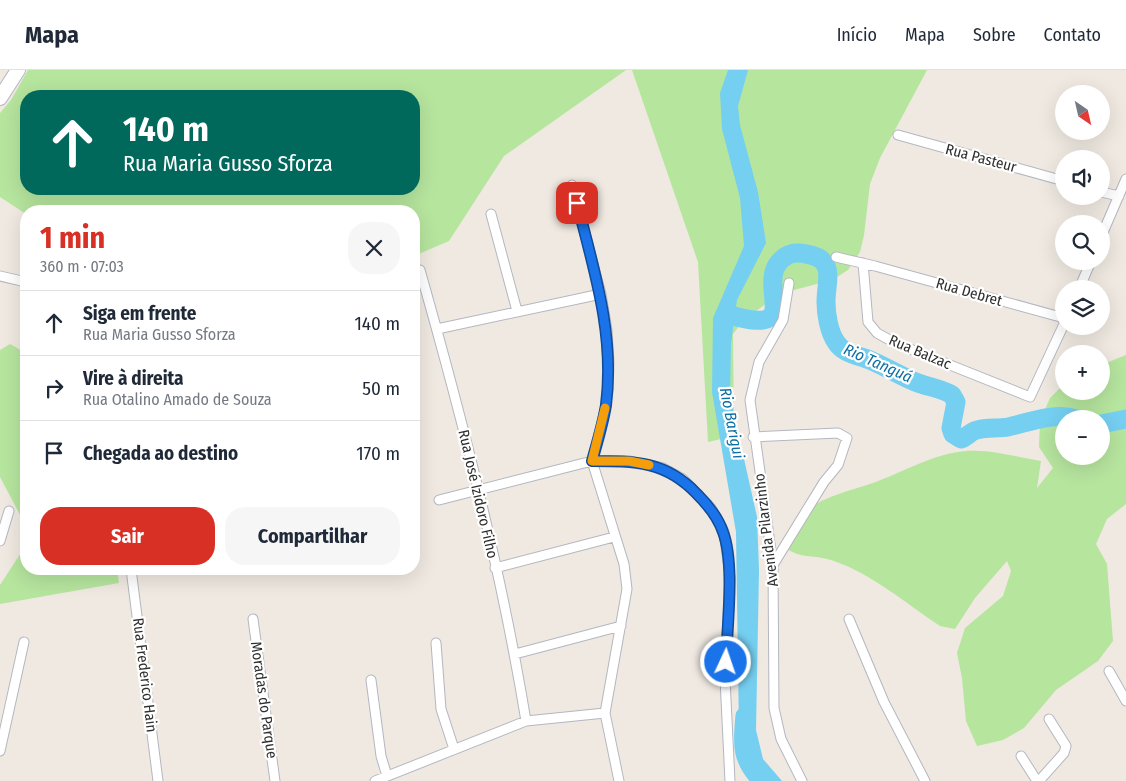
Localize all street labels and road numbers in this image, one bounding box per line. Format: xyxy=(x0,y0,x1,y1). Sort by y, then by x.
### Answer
street label: Rua Pasteur xyxy=(944,140,1019,176)
street label: Rua Debret xyxy=(934,274,1004,310)
street label: Rua Balzac xyxy=(886,331,954,373)
street label: Rua José Izidoro Filho xyxy=(454,428,502,560)
street label: Avenida Pilarzinho xyxy=(750,472,782,588)
street label: Rua Frederico Hain xyxy=(129,617,161,733)
street label: Moradas do Parque xyxy=(247,640,281,760)

